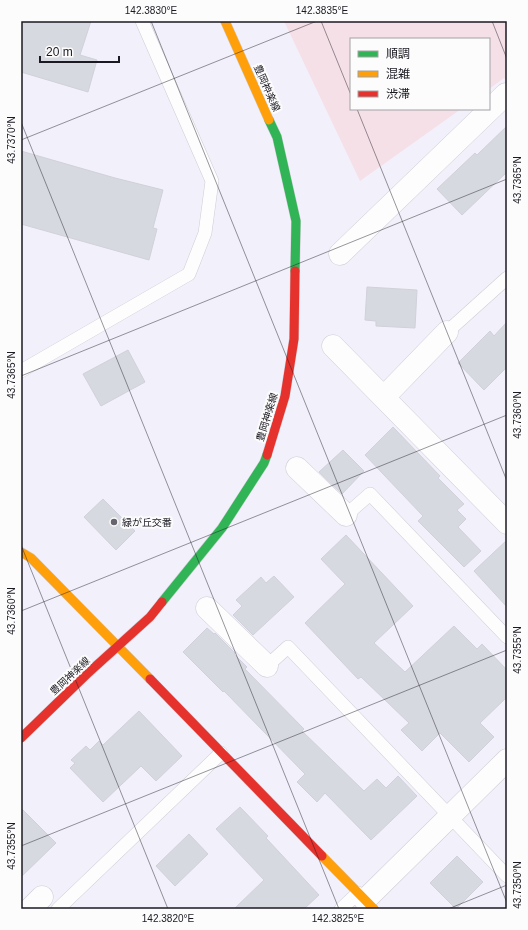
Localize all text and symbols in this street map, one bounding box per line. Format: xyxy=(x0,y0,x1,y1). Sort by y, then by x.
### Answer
text: 142.3830°E xyxy=(125,5,178,16)
text: 142.3835°E xyxy=(296,5,349,16)
scale bar xyxy=(40,38,119,64)
legend xyxy=(350,38,490,110)
text: 20 m xyxy=(46,45,73,59)
text: 順調 xyxy=(386,47,410,61)
street label: 豊岡神楽線 xyxy=(252,63,282,113)
text: 混雑 xyxy=(386,67,410,81)
text: 渋滞 xyxy=(386,87,410,101)
text: 43.7370°N xyxy=(6,116,17,164)
text: 43.7365°N xyxy=(512,156,523,204)
text: 43.7365°N xyxy=(6,351,17,399)
street label: 豊岡神楽線 xyxy=(254,391,280,443)
text: 43.7360°N xyxy=(512,391,523,439)
marker: 緑が丘交番 xyxy=(109,517,119,527)
place label: 緑が丘交番 xyxy=(122,517,172,528)
text: 43.7360°N xyxy=(6,587,17,635)
text: 43.7355°N xyxy=(512,626,523,674)
street label: 豊岡神楽線 xyxy=(48,655,92,697)
text: 43.7355°N xyxy=(6,822,17,870)
text: 43.7350°N xyxy=(512,861,523,909)
text: 142.3820°E xyxy=(142,913,195,924)
text: 142.3825°E xyxy=(312,913,365,924)

